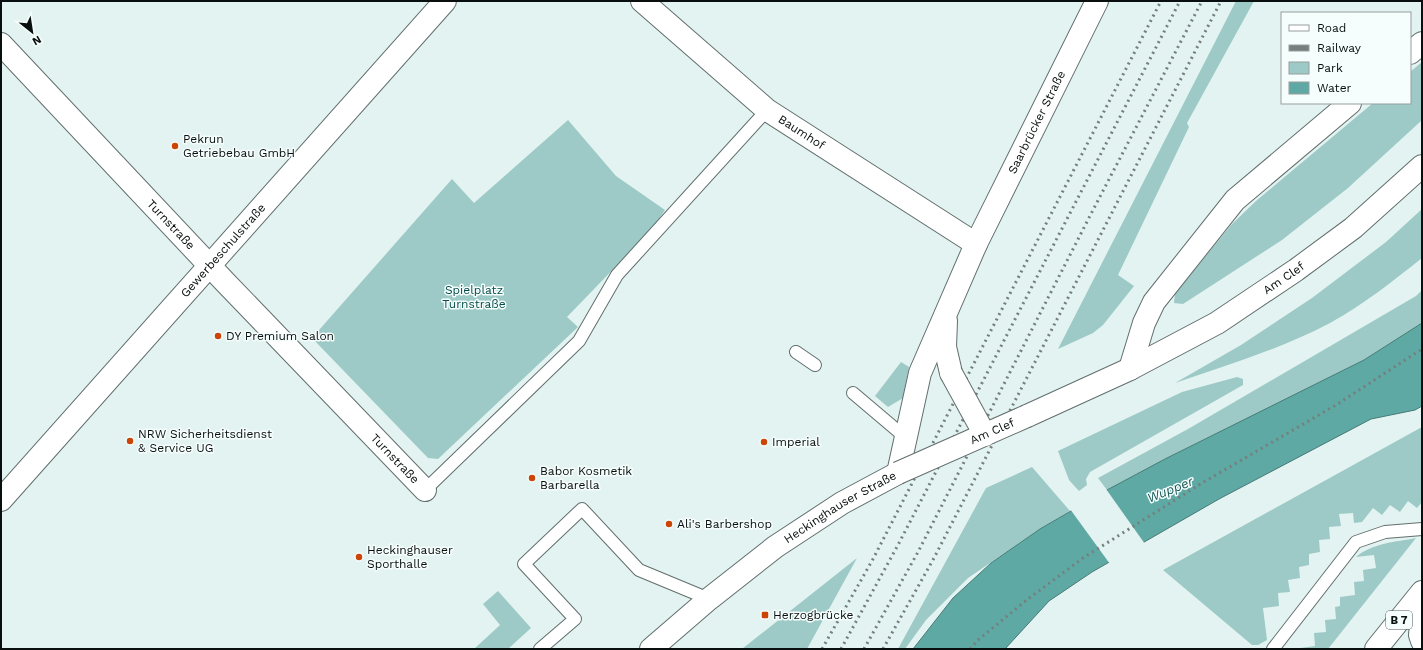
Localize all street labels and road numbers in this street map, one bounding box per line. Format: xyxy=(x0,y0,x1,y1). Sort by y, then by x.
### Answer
street label: Saarbrücker Straße xyxy=(1005,68,1068,176)
street label: Baumhof xyxy=(776,112,828,152)
street label: Turnstraße xyxy=(144,197,198,253)
street label: Gewerbeschulstraße xyxy=(178,201,268,300)
street label: Am Clef xyxy=(1260,259,1307,297)
street label: Am Clef xyxy=(968,415,1017,447)
street label: Turnstraße xyxy=(368,431,422,486)
street label: Heckinghauser Straße xyxy=(781,468,899,546)
road number: B 7 xyxy=(1386,611,1412,629)

